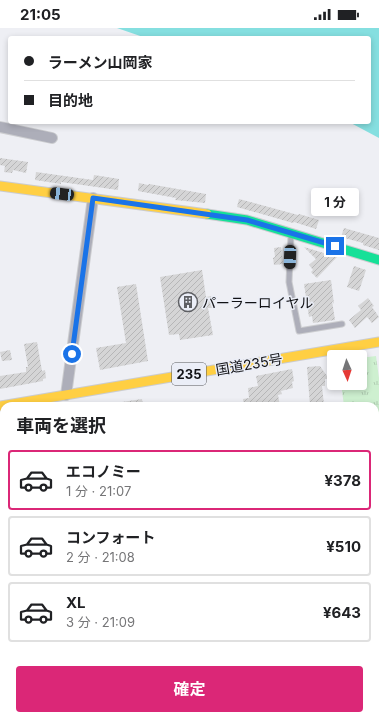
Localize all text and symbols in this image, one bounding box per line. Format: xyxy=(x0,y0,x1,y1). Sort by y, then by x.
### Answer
text: 21:05 xyxy=(20,5,61,24)
text: ラーメン山岡家 xyxy=(48,53,152,72)
text: 目的地 xyxy=(48,91,93,110)
car xyxy=(49,187,75,201)
callout: 1 分 xyxy=(311,188,359,216)
text: 1 分 xyxy=(324,194,346,210)
route end xyxy=(326,237,344,255)
car xyxy=(284,245,296,269)
building icon: パーラーロイヤル xyxy=(177,291,199,313)
place label: パーラーロイヤル xyxy=(202,294,314,311)
route start xyxy=(63,345,81,363)
street label: 国道235号 xyxy=(214,350,284,378)
north arrow xyxy=(327,350,367,390)
map controls xyxy=(327,350,367,390)
road number: 235 xyxy=(172,363,206,385)
text: 車両を選択 xyxy=(16,415,106,436)
icon: car xyxy=(18,462,54,498)
text: エコノミー xyxy=(66,462,141,481)
text: ¥378 xyxy=(324,471,361,490)
text: 1 分 · 21:07 xyxy=(66,483,131,499)
icon: car xyxy=(18,528,54,564)
text: コンフォート xyxy=(66,528,156,547)
text: ¥510 xyxy=(326,537,361,556)
text: 2 分 · 21:08 xyxy=(66,549,135,565)
text: XL xyxy=(66,593,86,612)
icon: car xyxy=(18,594,54,630)
text: ¥643 xyxy=(323,603,361,622)
text: 3 分 · 21:09 xyxy=(66,614,135,630)
button: 確定 xyxy=(16,666,363,712)

